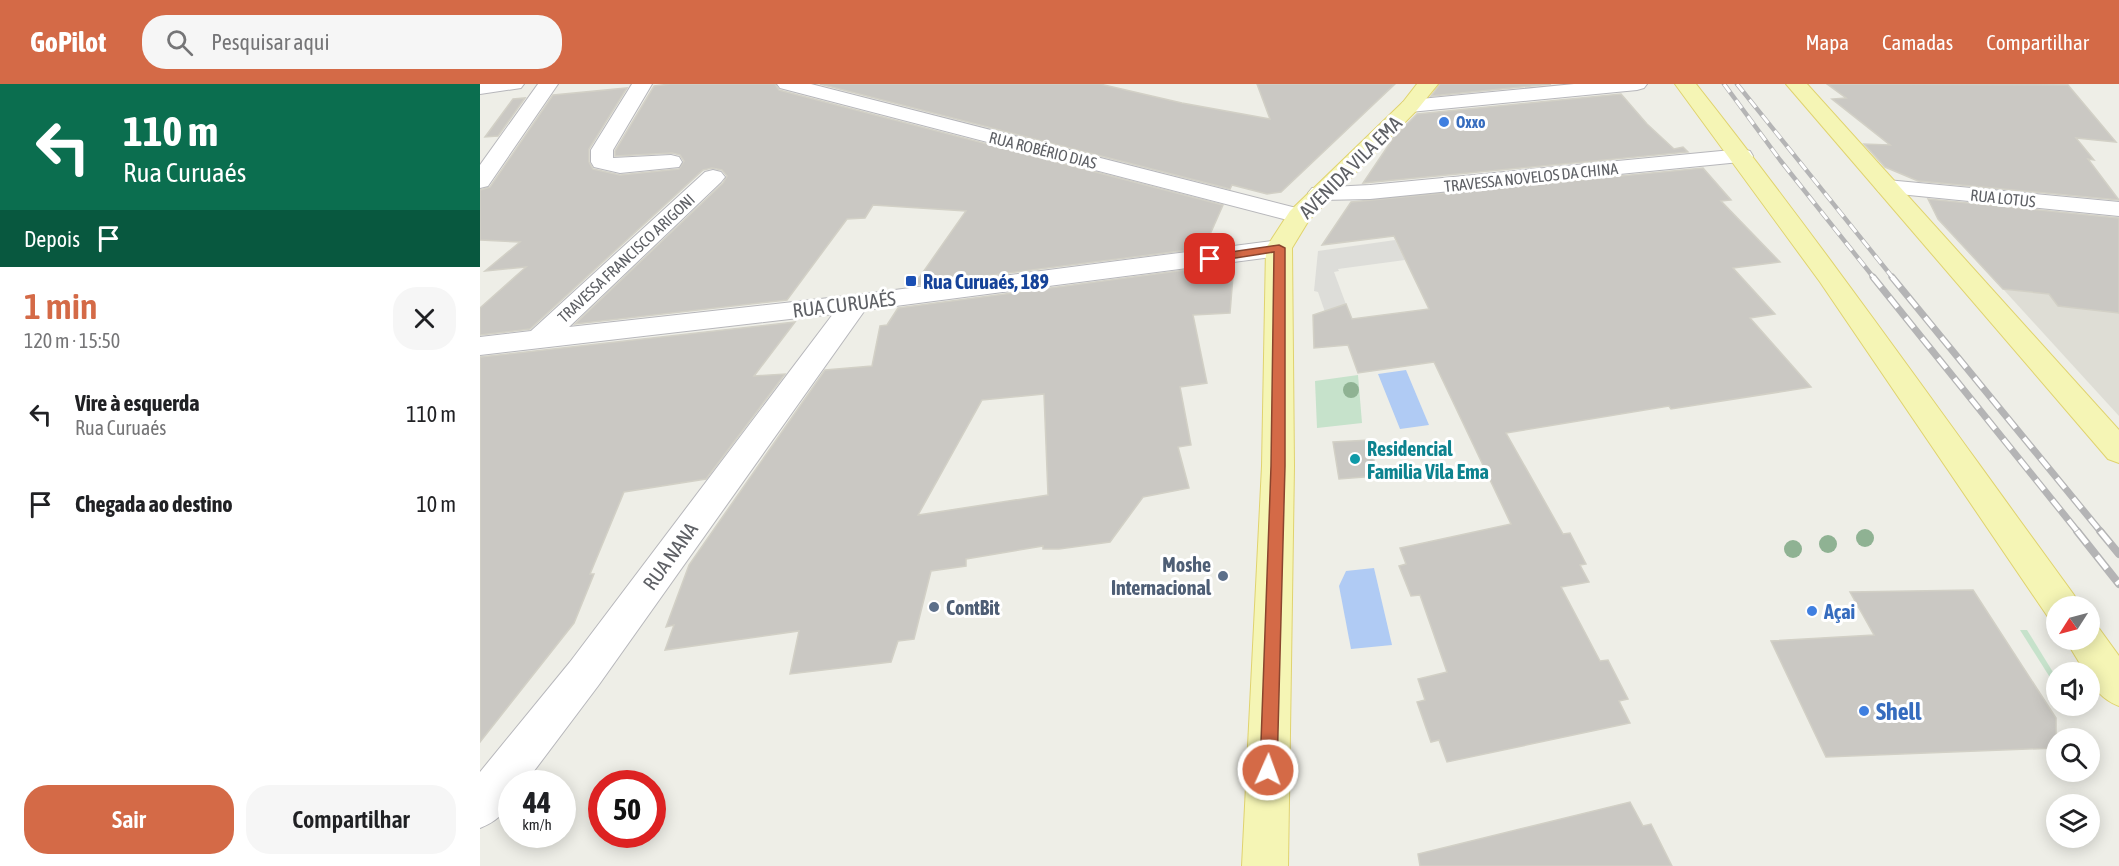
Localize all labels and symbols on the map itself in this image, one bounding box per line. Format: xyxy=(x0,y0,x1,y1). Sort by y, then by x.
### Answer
street label: AVENIDA VILA EMA xyxy=(1294,111,1406,223)
place label: Oxxo xyxy=(1456,113,1486,131)
marker: Oxxo xyxy=(1437,115,1451,129)
street label: RUA ROBÉRIO DIAS xyxy=(987,128,1099,172)
street label: TRAVESSA NOVELOS DA CHINA xyxy=(1443,159,1619,195)
street label: RUA LOTUS xyxy=(1969,186,2037,210)
street label: TRAVESSA FRANCISCO ARIGONI xyxy=(554,190,698,326)
pin xyxy=(1184,233,1235,284)
place label: Rua Curuaés, 189 xyxy=(923,270,1049,293)
marker: Rua Curuaés, 189 xyxy=(904,274,918,288)
street label: RUA CURUAÉS xyxy=(791,286,897,322)
place label: Residencial Familia Vila Ema xyxy=(1367,437,1489,483)
marker: Residencial Familia Vila Ema xyxy=(1348,452,1362,466)
street label: RUA NANA xyxy=(638,518,702,594)
place label: Moshe Internacional xyxy=(1111,553,1212,599)
marker: Moshe Internacional xyxy=(1216,569,1230,583)
place label: ContBit xyxy=(946,596,1000,619)
north arrow xyxy=(2046,596,2100,650)
marker: ContBit xyxy=(927,600,941,614)
place label: Açai xyxy=(1823,600,1855,623)
marker: Açai xyxy=(1805,604,1819,618)
place label: Shell xyxy=(1876,698,1922,725)
marker: Shell xyxy=(1857,704,1871,718)
position arrow xyxy=(1236,738,1300,802)
speed limit sign: 50 xyxy=(588,770,666,848)

